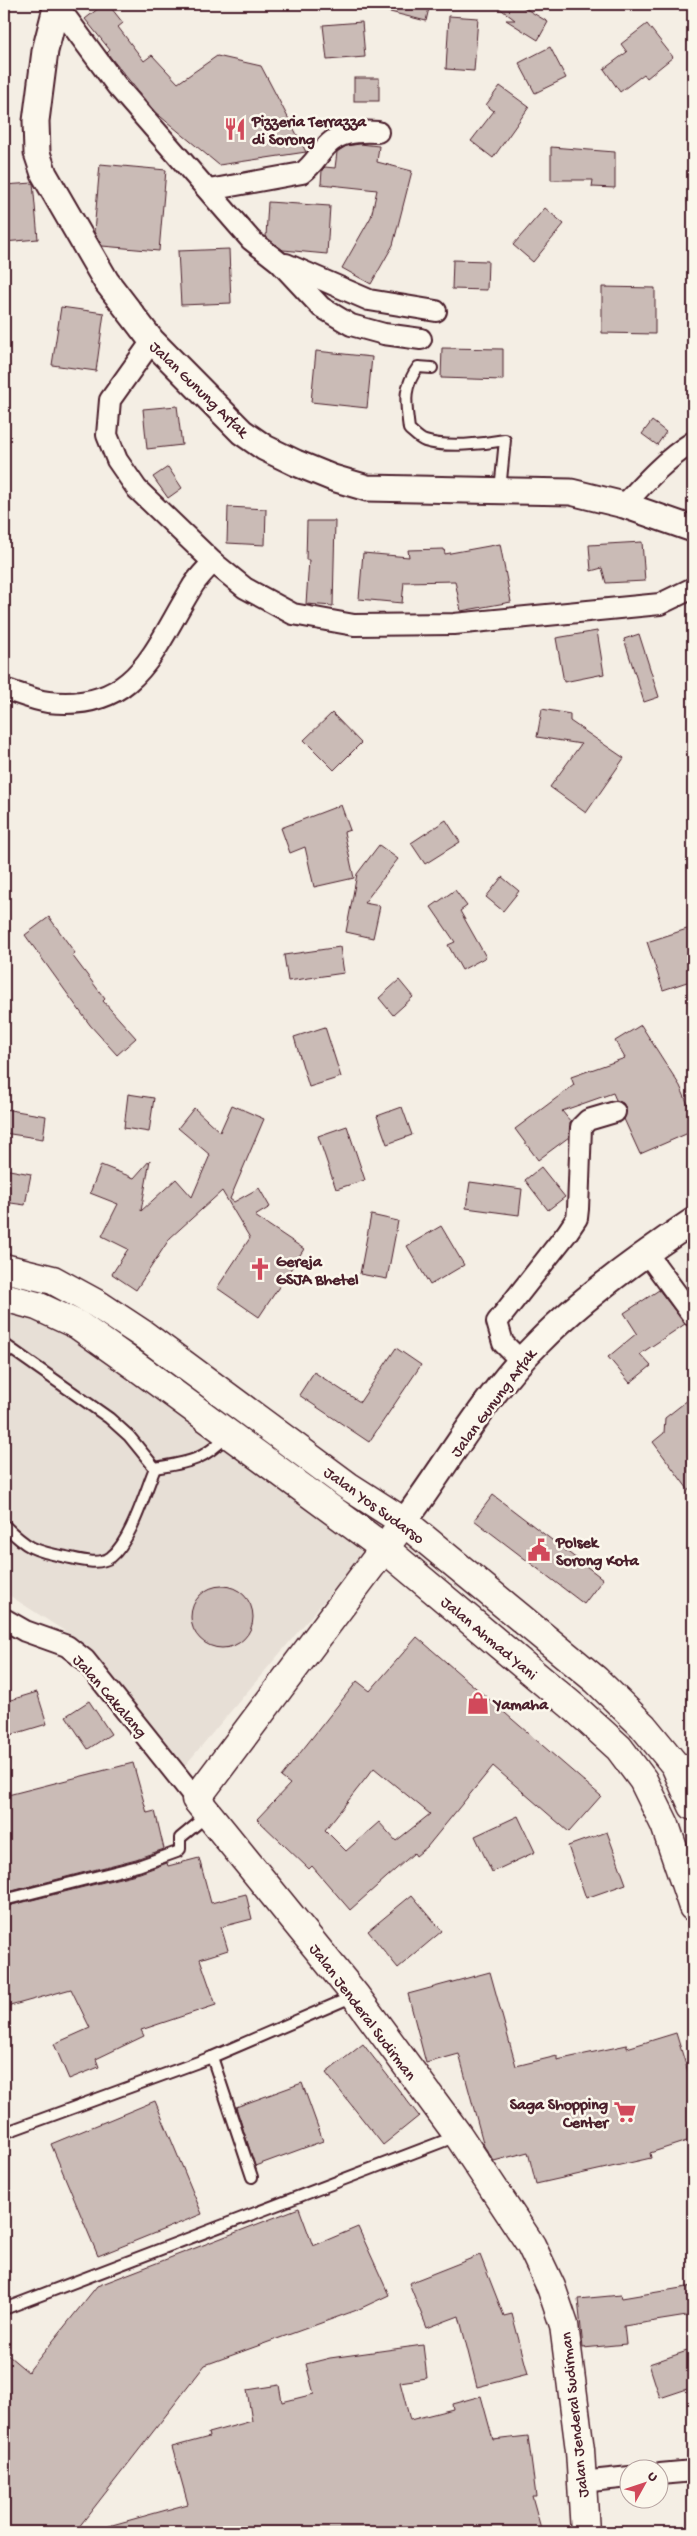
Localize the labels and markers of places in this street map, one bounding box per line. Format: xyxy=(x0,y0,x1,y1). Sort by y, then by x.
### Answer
place label: Pizzeria Terrazza di Sorong xyxy=(251,114,367,151)
restaurant icon: Pizzeria Terrazza di Sorong xyxy=(222,116,248,142)
place label: Gereja GSJA Bhetel xyxy=(276,1254,359,1291)
church icon: Gereja GSJA Bhetel xyxy=(247,1256,273,1282)
place label: Polsek Sorong Kota xyxy=(555,1535,640,1572)
public building icon: Polsek Sorong Kota xyxy=(526,1537,552,1563)
shop icon: Yamaha xyxy=(465,1690,491,1716)
place label: Yamaha xyxy=(492,1697,549,1716)
place label: Saga Shopping Center xyxy=(510,2097,610,2134)
supermarket icon: Saga Shopping Center xyxy=(612,2099,638,2125)

